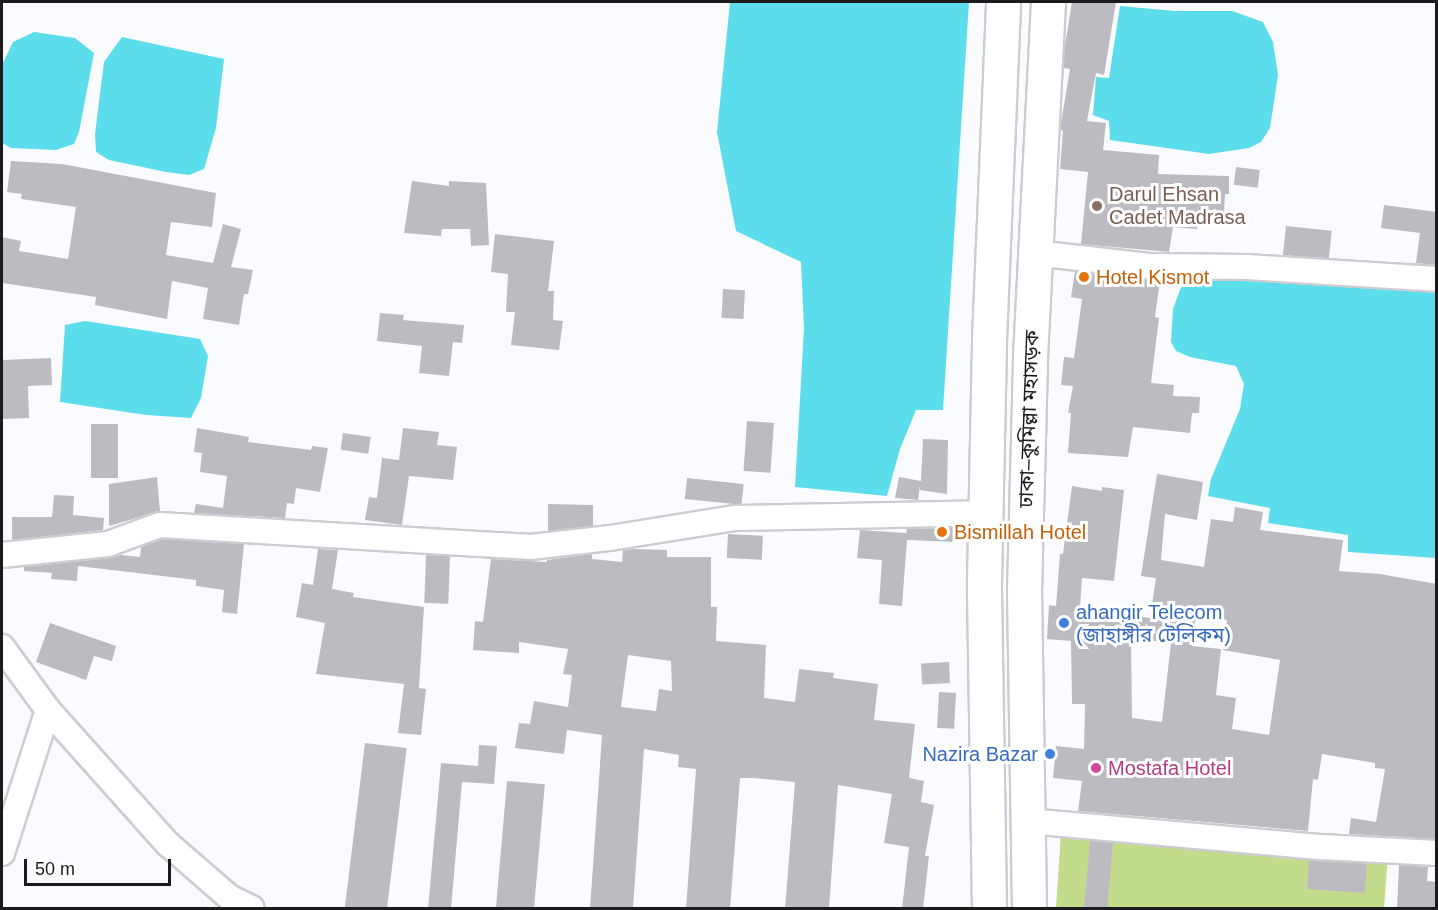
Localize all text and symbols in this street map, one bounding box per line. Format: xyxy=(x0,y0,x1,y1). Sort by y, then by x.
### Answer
place label: Darul Ehsan Cadet Madrasa xyxy=(1109,183,1246,230)
marker: Darul Ehsan Cadet Madrasa xyxy=(1090,199,1104,213)
place label: Hotel Kismot xyxy=(1096,265,1209,289)
marker: Hotel Kismot xyxy=(1077,270,1091,284)
street label: ঢাকা–কুমিল্লা মহাসড়ক xyxy=(1014,330,1044,508)
place label: Bismillah Hotel xyxy=(954,520,1086,544)
marker: Bismillah Hotel xyxy=(935,525,949,539)
place label: ahangir Telecom (জাহাঙ্গীর টেলিকম) xyxy=(1076,600,1231,647)
marker: ahangir Telecom (জাহাঙ্গীর টেলিকম) xyxy=(1057,616,1071,630)
place label: Nazira Bazar xyxy=(922,742,1038,766)
marker: Nazira Bazar xyxy=(1043,747,1057,761)
place label: Mostafa Hotel xyxy=(1108,756,1231,780)
marker: Mostafa Hotel xyxy=(1089,761,1103,775)
scale bar xyxy=(27,847,174,885)
text: 50 m xyxy=(35,859,75,879)

